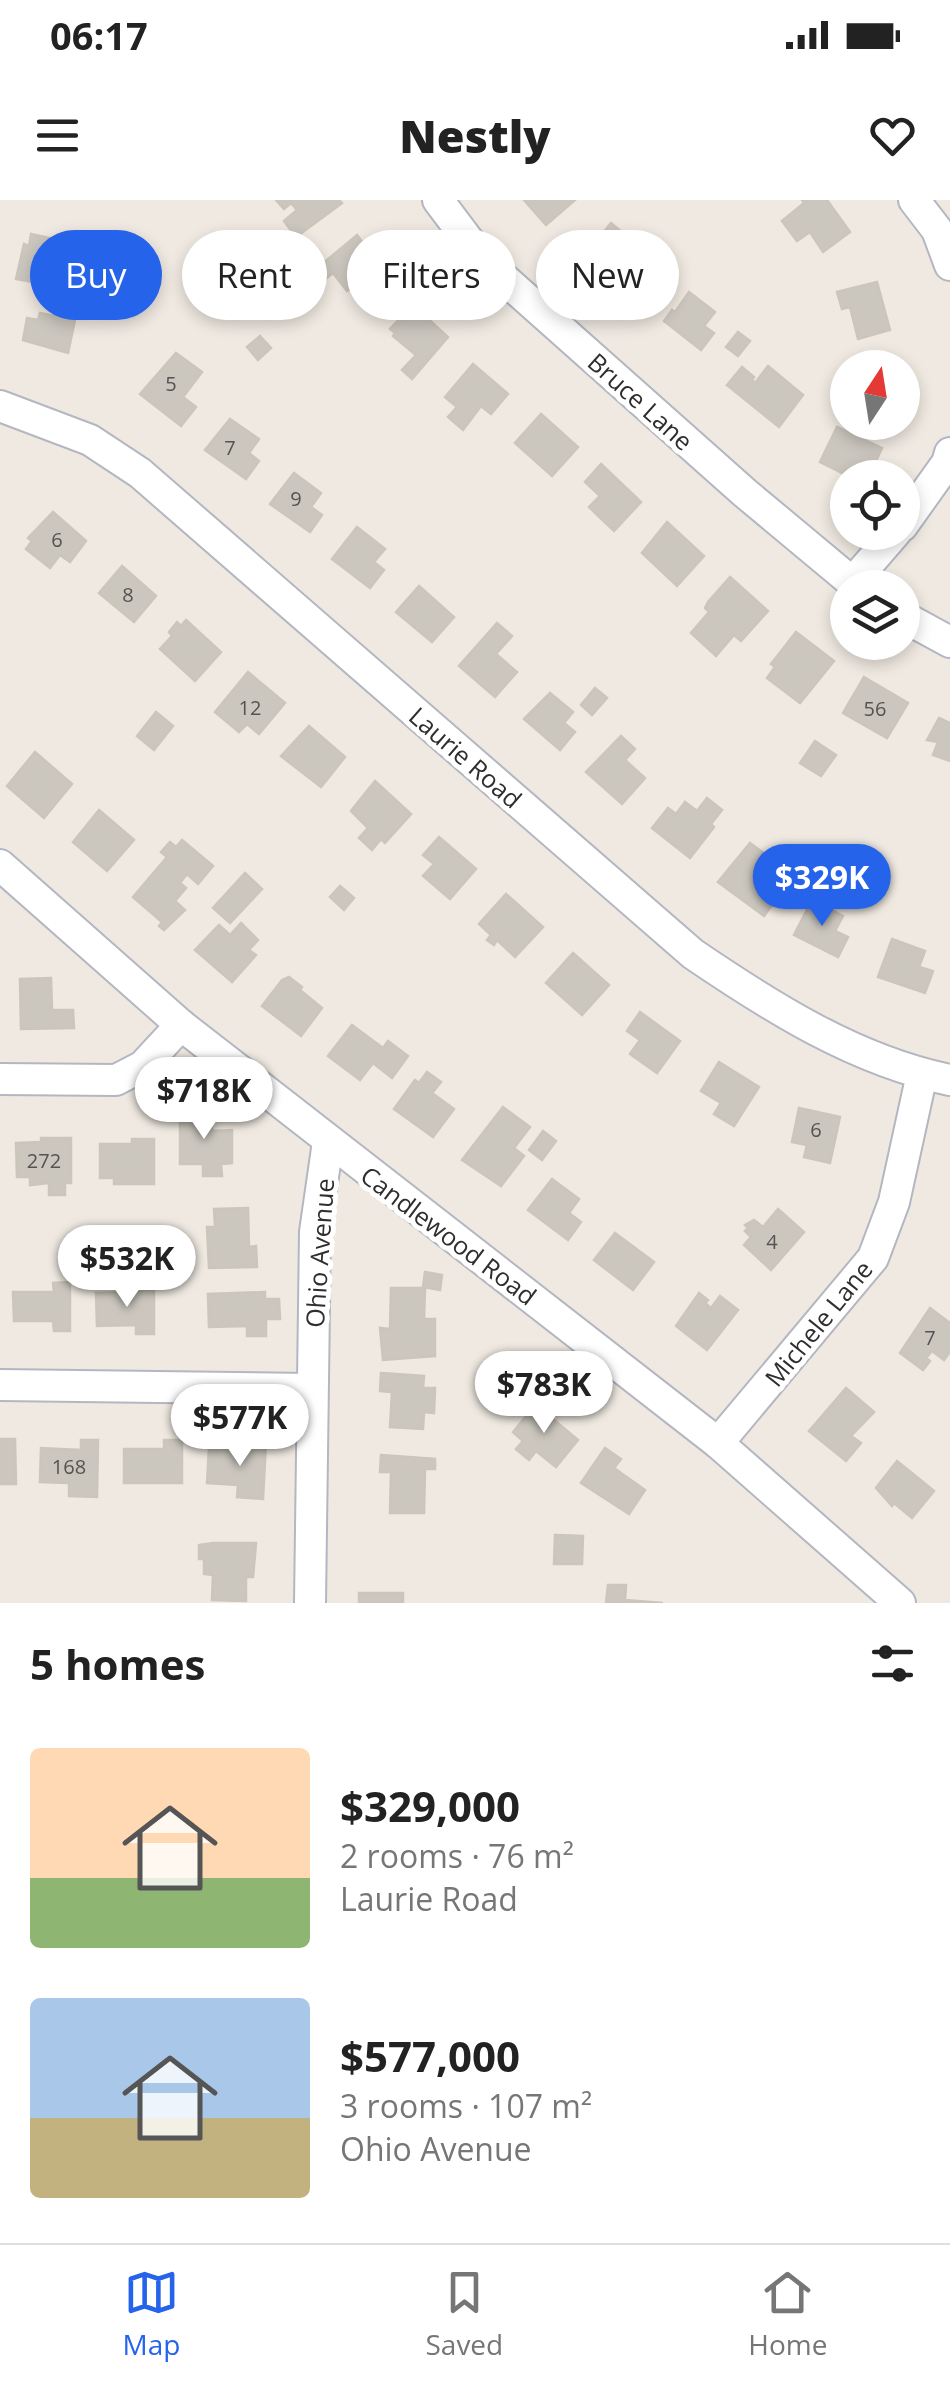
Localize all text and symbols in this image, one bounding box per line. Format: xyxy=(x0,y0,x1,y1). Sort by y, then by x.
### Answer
text: 06:17 xyxy=(50,9,148,61)
text: Nestly xyxy=(399,105,551,166)
icon: menu xyxy=(30,108,85,163)
icon: heart xyxy=(865,108,920,163)
chip: Buy xyxy=(30,230,162,320)
chip: Rent xyxy=(182,230,327,320)
chip: Filters xyxy=(347,230,516,320)
chip: New xyxy=(536,230,679,320)
street label: Bruce Lane xyxy=(581,345,701,457)
north arrow xyxy=(830,350,920,440)
map controls xyxy=(830,350,920,660)
house number: 5 xyxy=(165,370,177,397)
house number: 7 xyxy=(224,434,236,461)
button: locate xyxy=(830,460,920,550)
house number: 9 xyxy=(290,485,302,512)
house number: 6 xyxy=(51,526,63,553)
button: layers xyxy=(830,570,920,660)
house number: 8 xyxy=(122,581,134,608)
house number: 12 xyxy=(239,694,261,721)
house number: 56 xyxy=(864,695,886,722)
street label: Laurie Road xyxy=(402,699,530,815)
pin: $329K xyxy=(752,844,892,929)
text: $329K xyxy=(775,855,869,898)
pin: $718K xyxy=(134,1057,274,1142)
text: $718K xyxy=(157,1068,251,1111)
house number: 6 xyxy=(810,1116,822,1143)
house number: 272 xyxy=(27,1147,61,1174)
street label: Candlewood Road xyxy=(354,1158,544,1312)
street label: Ohio Avenue xyxy=(297,1177,341,1329)
pin: $532K xyxy=(57,1225,197,1310)
house number: 4 xyxy=(766,1228,778,1255)
text: $532K xyxy=(80,1236,174,1279)
street label: Michele Lane xyxy=(757,1253,879,1393)
house number: 7 xyxy=(924,1324,936,1351)
pin: $783K xyxy=(474,1351,614,1436)
text: $783K xyxy=(497,1362,591,1405)
pin: $577K xyxy=(170,1384,310,1469)
text: $577K xyxy=(193,1395,287,1438)
house number: 168 xyxy=(52,1453,86,1480)
text: 5 homes xyxy=(30,1635,205,1692)
icon: filters xyxy=(865,1636,920,1691)
text: $329,000 xyxy=(340,1777,520,1834)
icon: home xyxy=(110,1788,230,1908)
text: 2 rooms · 76 m² xyxy=(340,1834,574,1877)
text: Laurie Road xyxy=(340,1877,518,1920)
text: $577,000 xyxy=(340,2027,520,2084)
icon: home xyxy=(110,2038,230,2158)
text: 3 rooms · 107 m² xyxy=(340,2084,592,2127)
text: Ohio Avenue xyxy=(340,2127,532,2170)
tab: Map xyxy=(123,2265,180,2363)
tab: Saved xyxy=(425,2265,503,2363)
tab: Home xyxy=(748,2265,827,2363)

